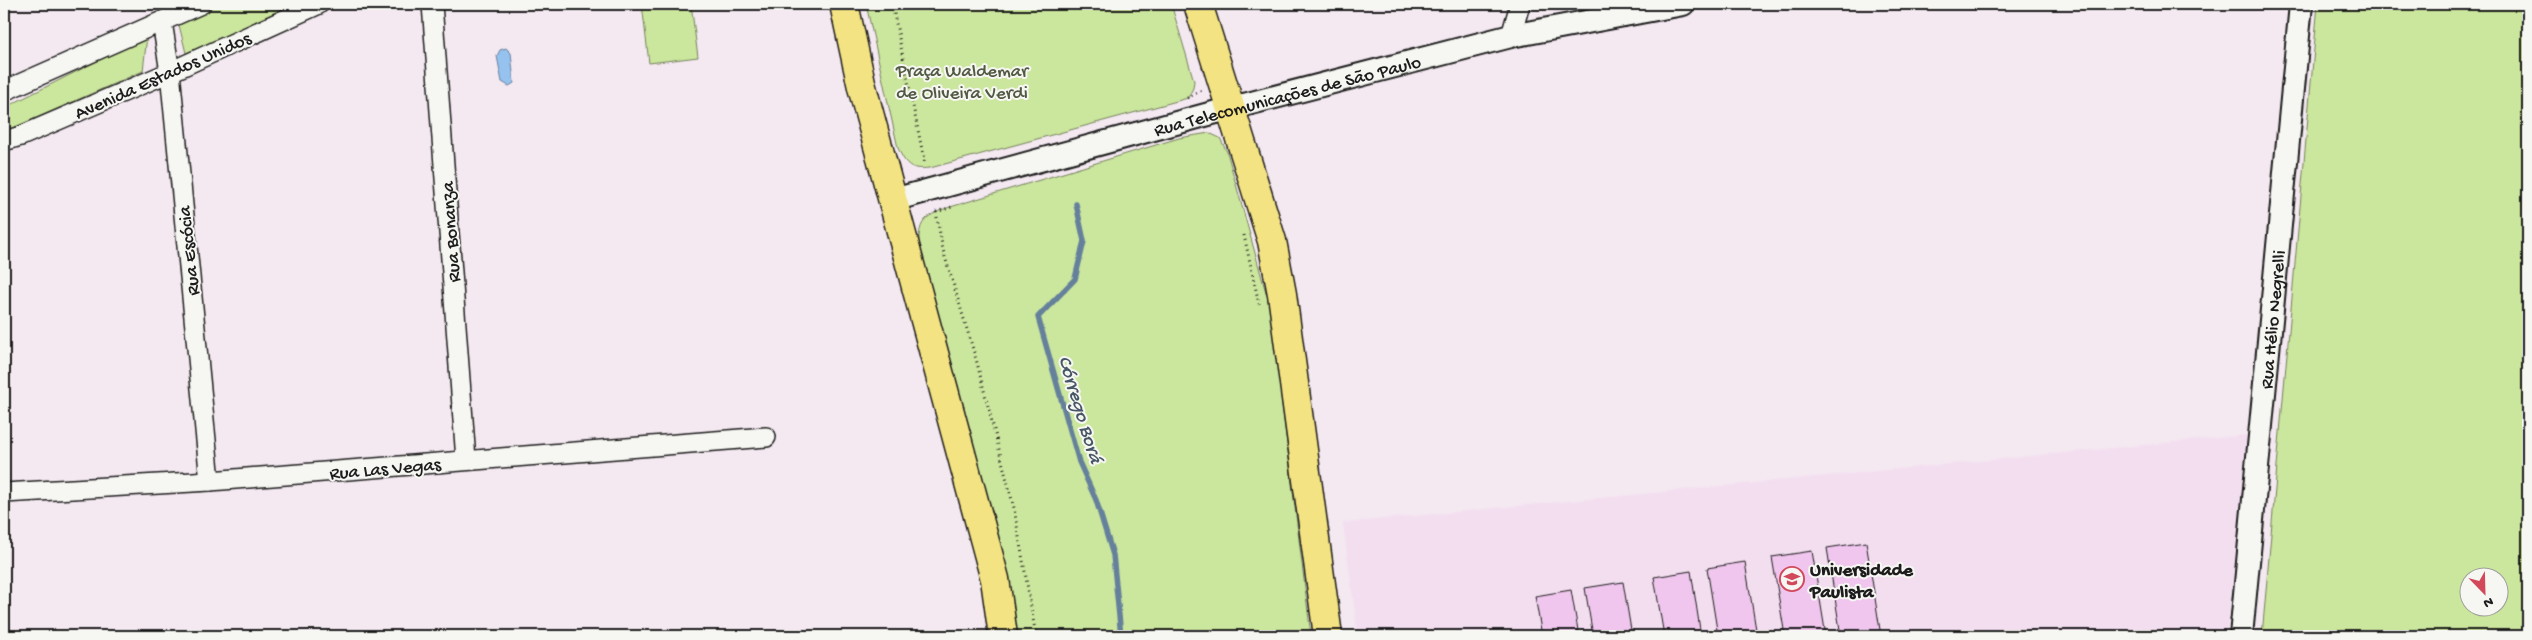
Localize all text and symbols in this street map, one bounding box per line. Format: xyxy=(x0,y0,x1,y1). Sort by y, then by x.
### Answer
street label: Avenida Estados Unidos xyxy=(72,28,256,126)
street label: Rua Telecomunicações de São Paulo xyxy=(1152,52,1424,143)
park label: Praça Waldemar de Oliveira Verdi xyxy=(895,61,1030,106)
street label: Rua Bonanza xyxy=(437,179,467,283)
street label: Rua Escócia xyxy=(174,203,207,297)
street label: Rua Hélio Negrelli xyxy=(2257,249,2293,390)
water label: Córrego Borá xyxy=(1051,354,1106,468)
street label: Rua Las Vegas xyxy=(329,454,443,487)
place label: Universidade Paulista xyxy=(1809,560,1914,605)
school or university icon: Universidade Paulista xyxy=(1779,566,1805,592)
north arrow xyxy=(2460,568,2510,618)
text: N xyxy=(2481,592,2496,611)

